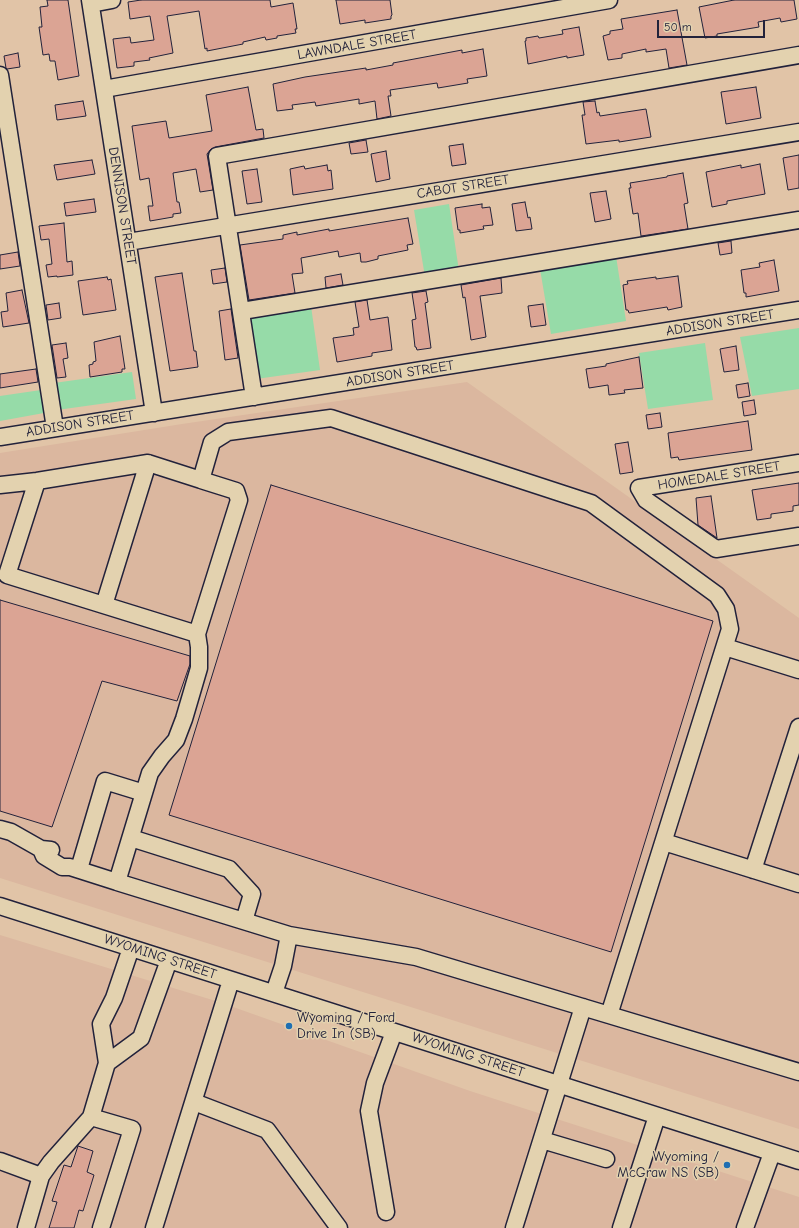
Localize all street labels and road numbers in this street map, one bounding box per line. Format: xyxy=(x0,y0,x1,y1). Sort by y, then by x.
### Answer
street label: LAWNDALE STREET xyxy=(296,26,418,64)
street label: DENNISON STREET xyxy=(104,146,140,266)
street label: CABOT STREET xyxy=(416,171,510,203)
street label: ADDISON STREET xyxy=(665,306,775,340)
street label: ADDISON STREET xyxy=(345,357,455,391)
street label: ADDISON STREET xyxy=(25,407,135,441)
street label: HOMEDALE STREET xyxy=(657,458,781,494)
street label: WYOMING STREET xyxy=(102,931,218,983)
street label: WYOMING STREET xyxy=(410,1029,526,1081)

